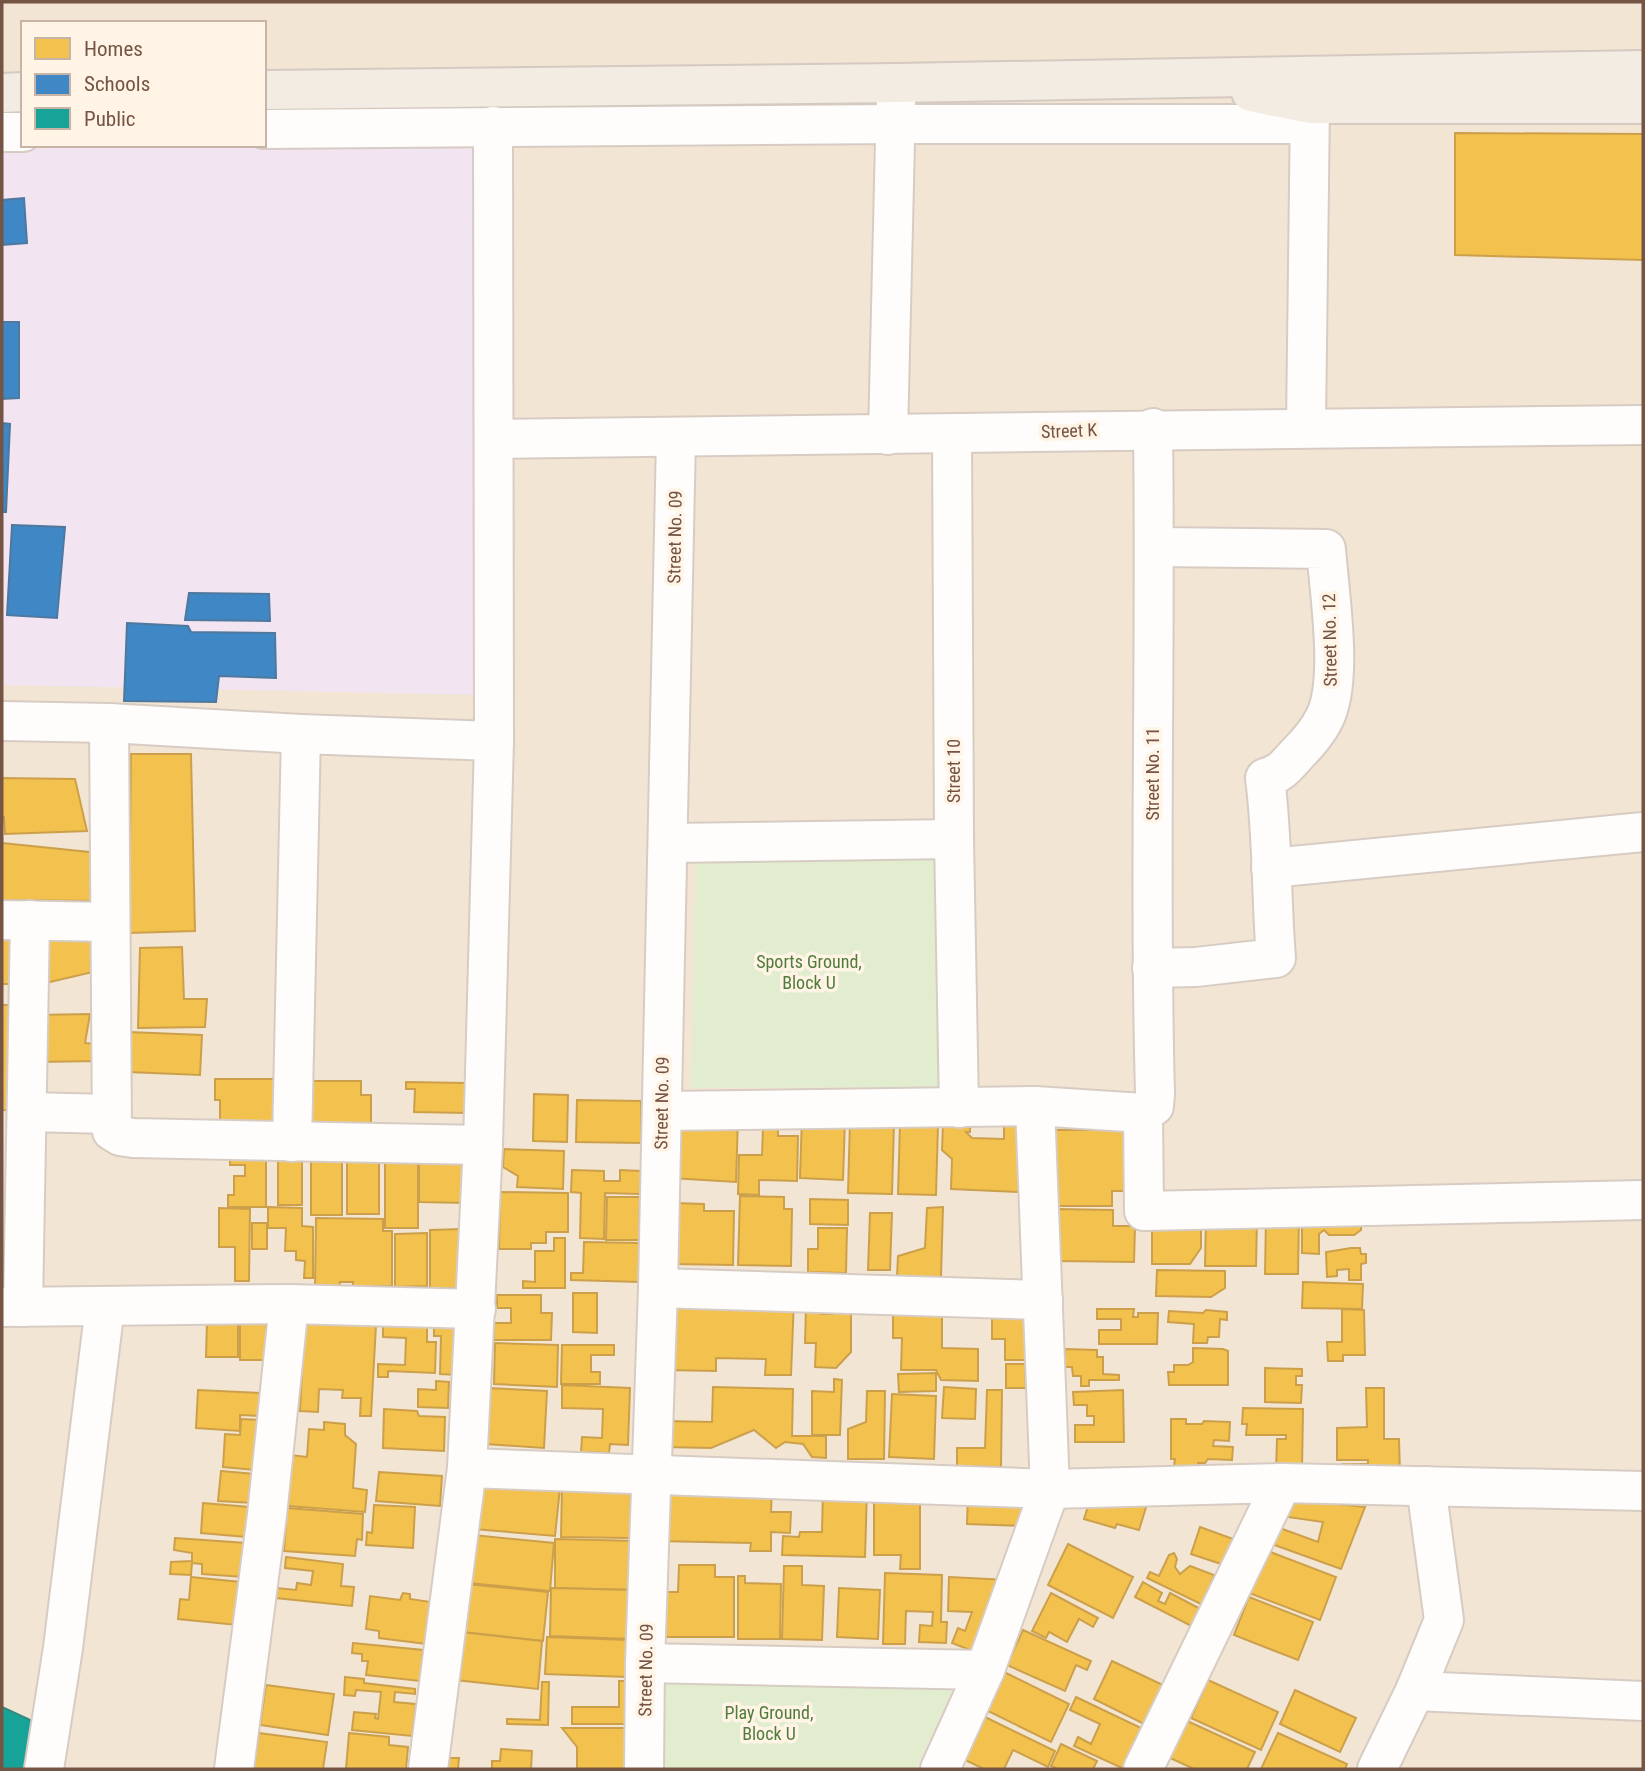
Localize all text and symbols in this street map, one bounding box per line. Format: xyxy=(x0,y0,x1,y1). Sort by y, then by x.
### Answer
legend xyxy=(21,21,266,147)
text: Homes xyxy=(84,37,143,61)
text: Schools xyxy=(84,72,150,96)
text: Public xyxy=(84,107,136,131)
street label: Street K xyxy=(1041,419,1098,442)
street label: Street No. 09 xyxy=(663,490,686,584)
street label: Street No. 12 xyxy=(1318,593,1341,687)
street label: Street No. 11 xyxy=(1142,727,1163,821)
street label: Street 10 xyxy=(943,739,964,803)
park label: Sports Ground, Block U xyxy=(756,951,862,993)
street label: Street No. 09 xyxy=(650,1056,673,1150)
street label: Street No. 09 xyxy=(634,1623,657,1717)
park label: Play Ground, Block U xyxy=(724,1702,814,1744)

